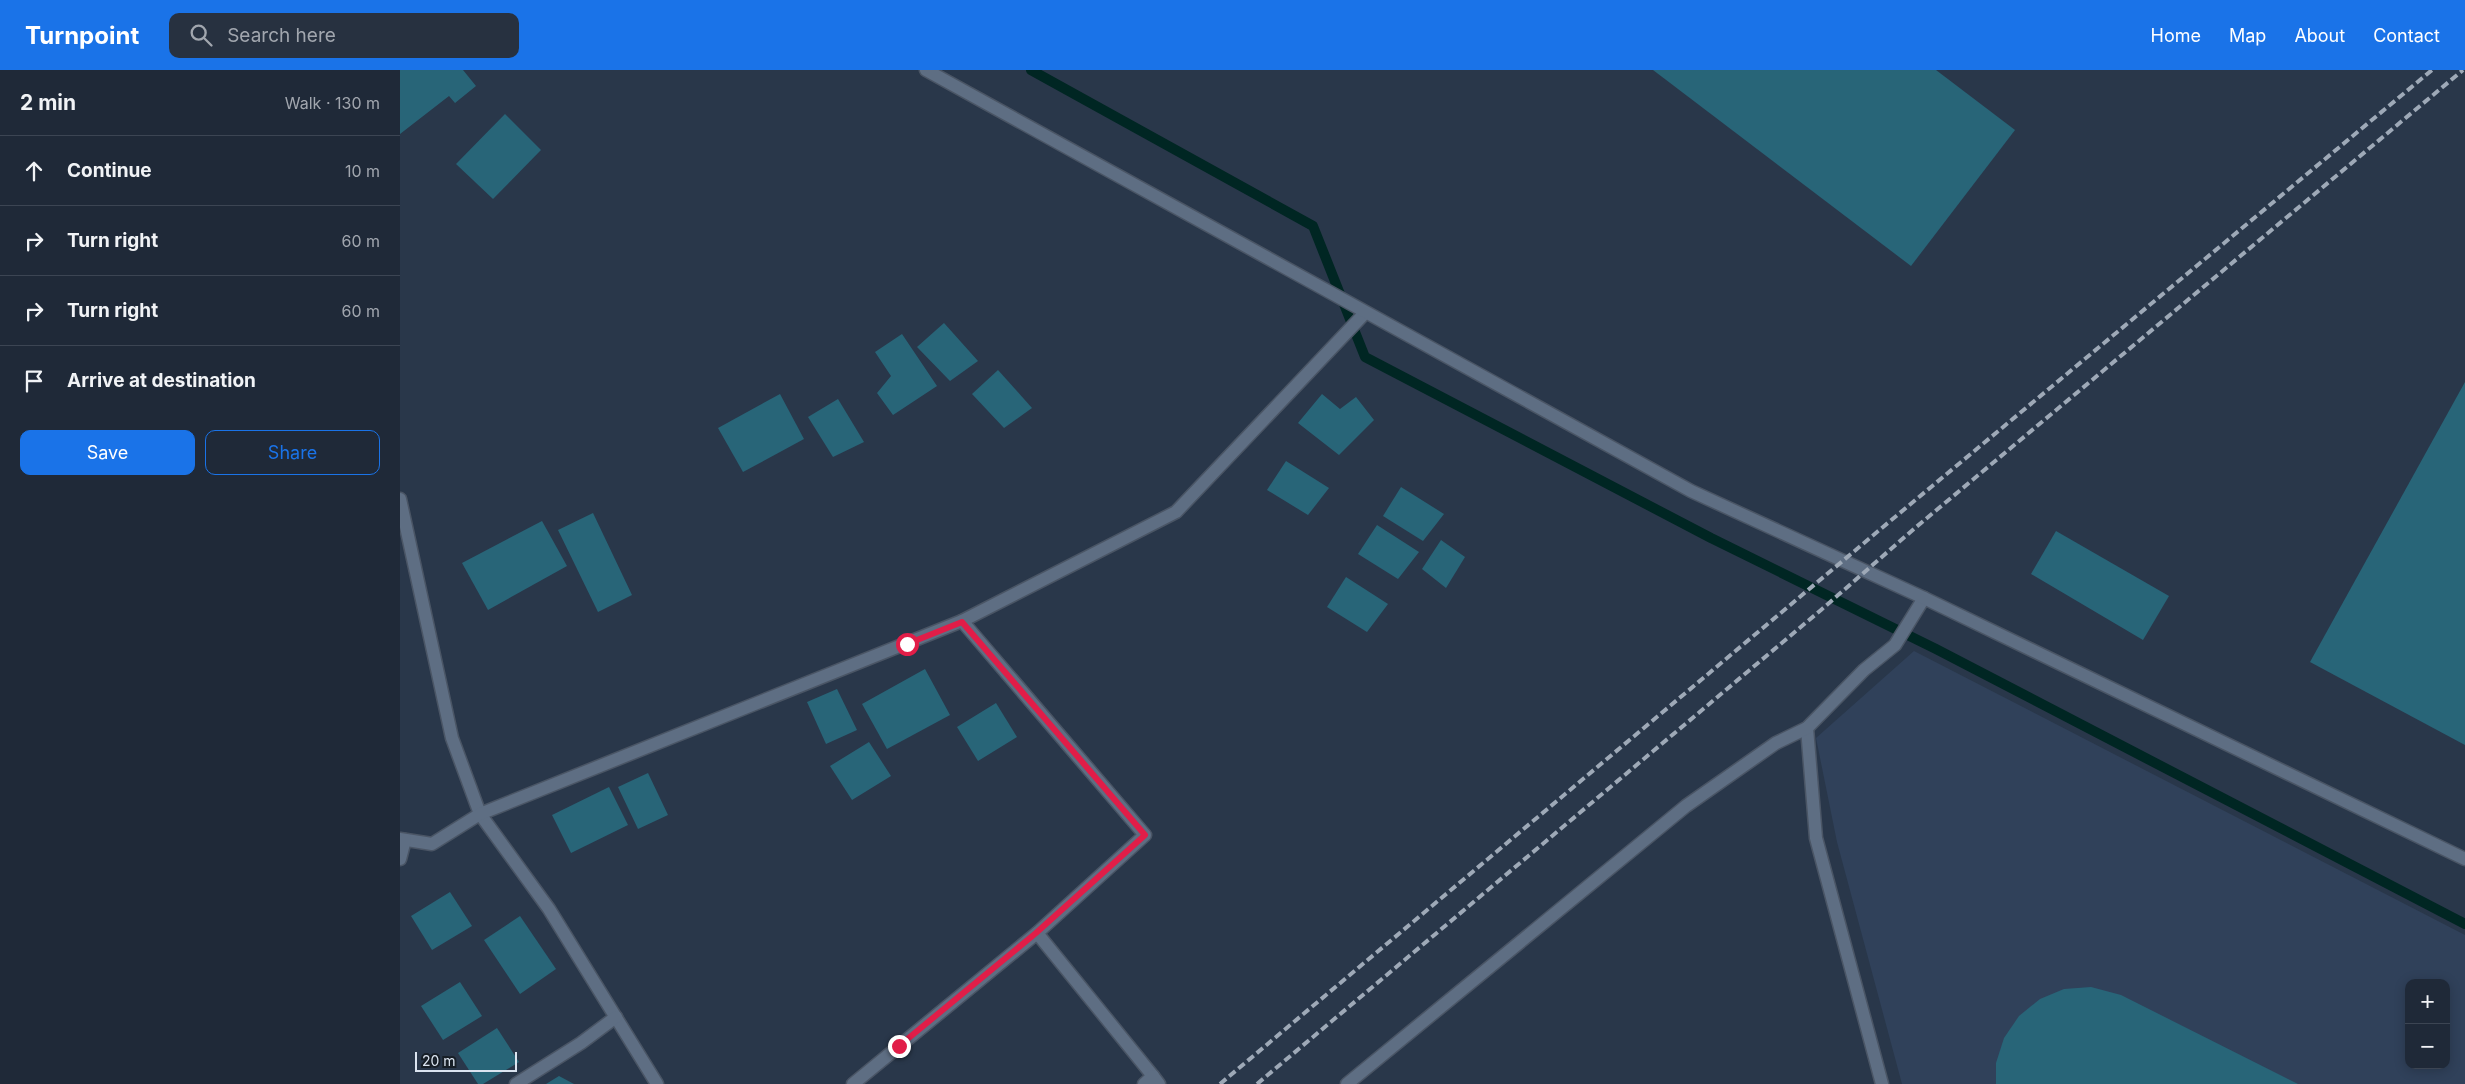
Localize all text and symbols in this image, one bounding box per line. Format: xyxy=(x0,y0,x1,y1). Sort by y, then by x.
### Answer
search box xyxy=(169,13,519,58)
text: Turnpoint xyxy=(25,21,139,50)
icon: search xyxy=(187,21,215,49)
text: Search here xyxy=(227,24,336,47)
text: Home xyxy=(2151,25,2201,46)
text: Map xyxy=(2229,25,2266,46)
text: About xyxy=(2294,25,2345,46)
text: Contact xyxy=(2373,25,2440,46)
text: 2 min xyxy=(20,90,76,115)
text: Walk · 130 m xyxy=(285,93,380,113)
icon: ahead xyxy=(20,157,48,185)
text: Continue xyxy=(67,159,152,182)
text: 10 m xyxy=(345,161,380,181)
icon: right xyxy=(20,227,48,255)
text: Turn right xyxy=(67,229,158,252)
text: 60 m xyxy=(341,231,380,251)
icon: right xyxy=(20,297,48,325)
text: Turn right xyxy=(67,299,158,322)
text: 60 m xyxy=(341,301,380,321)
icon: arrive xyxy=(20,367,48,395)
text: Arrive at destination xyxy=(67,369,256,392)
button: Save xyxy=(20,430,195,475)
button: Share xyxy=(205,430,380,475)
route start xyxy=(896,633,919,656)
map controls xyxy=(2405,979,2450,1069)
button: + xyxy=(2405,979,2450,1024)
button: − xyxy=(2405,1024,2450,1069)
route end xyxy=(888,1035,911,1058)
scale bar xyxy=(415,1049,518,1072)
text: 20 m xyxy=(422,1052,456,1069)

